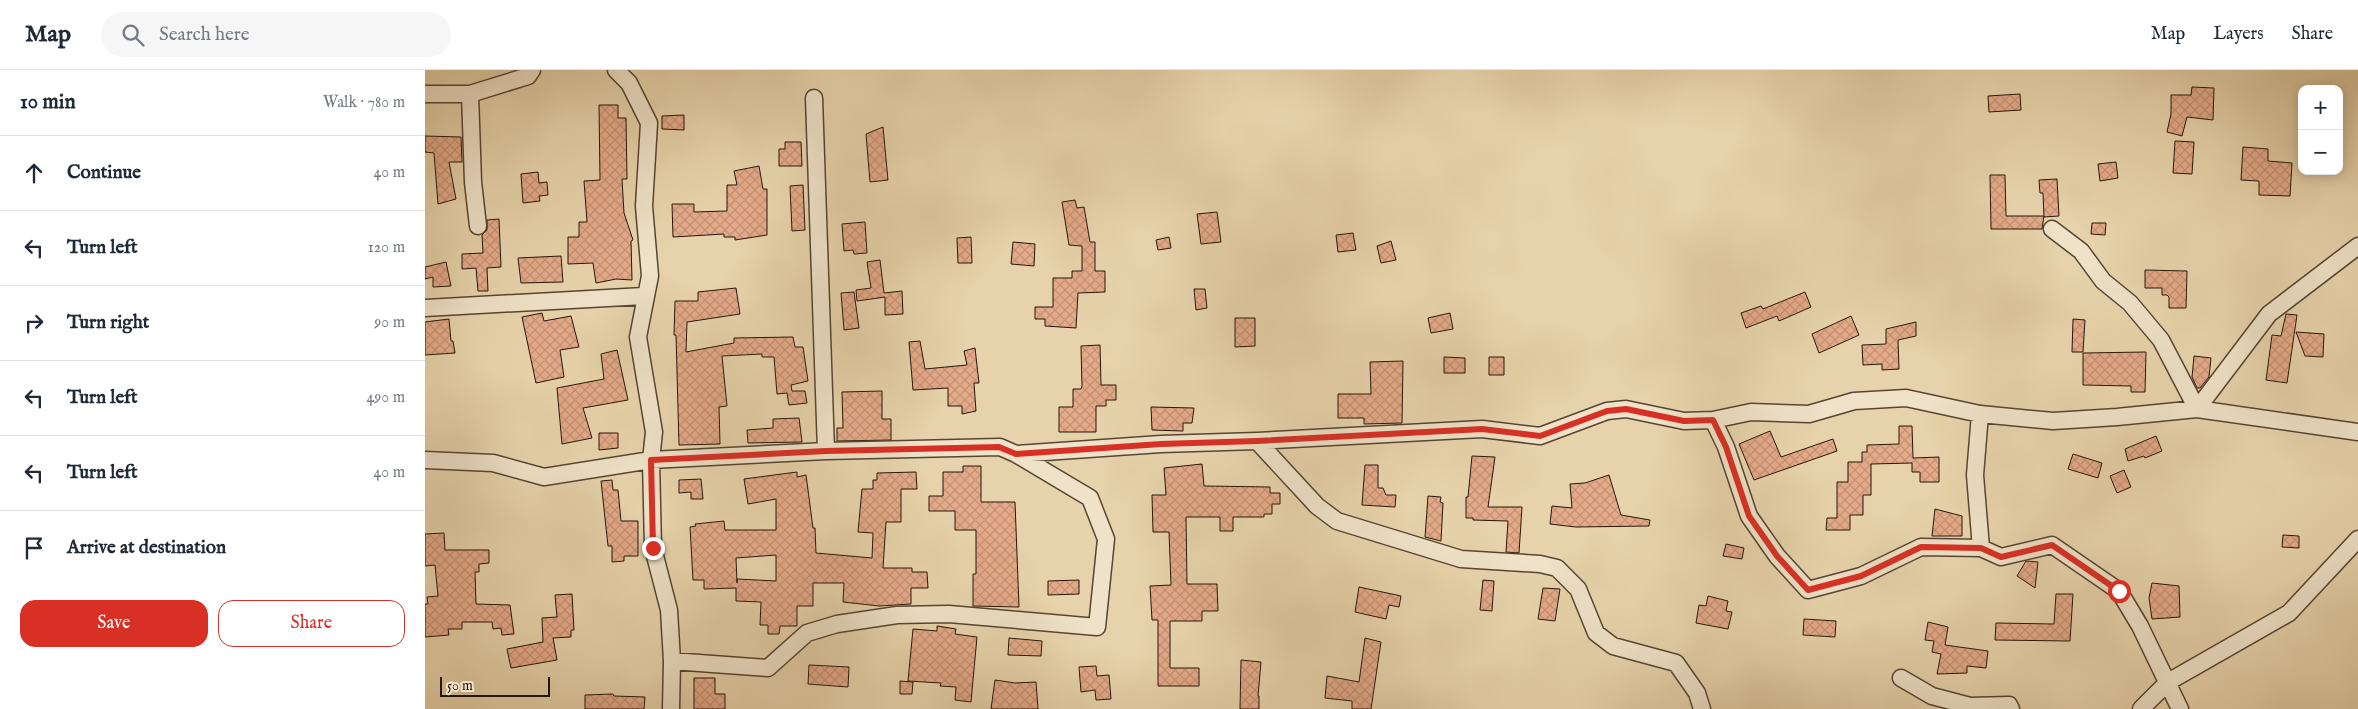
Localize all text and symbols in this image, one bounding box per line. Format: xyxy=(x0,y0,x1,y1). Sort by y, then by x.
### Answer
search box xyxy=(101,12,451,57)
text: Map xyxy=(25,19,71,50)
icon: search xyxy=(119,21,147,49)
text: Search here xyxy=(159,23,250,47)
text: Map xyxy=(2151,23,2185,46)
text: Layers xyxy=(2213,23,2264,46)
text: Share xyxy=(2292,23,2333,46)
map controls xyxy=(2298,85,2343,175)
button: + xyxy=(2298,85,2343,130)
text: 10 min xyxy=(20,89,76,116)
text: Walk · 780 m xyxy=(323,93,405,113)
button: − xyxy=(2298,130,2343,175)
icon: ahead xyxy=(20,159,48,187)
text: Continue xyxy=(67,161,141,185)
text: 40 m xyxy=(373,163,405,183)
icon: left xyxy=(20,234,48,262)
text: Turn left xyxy=(67,236,138,260)
text: 120 m xyxy=(368,238,405,258)
icon: right xyxy=(20,309,48,337)
text: Turn right xyxy=(67,311,149,335)
text: 90 m xyxy=(374,313,405,333)
icon: left xyxy=(20,384,48,412)
text: Turn left xyxy=(67,386,138,410)
text: 490 m xyxy=(366,388,405,408)
icon: left xyxy=(20,459,48,487)
text: Turn left xyxy=(67,461,138,485)
text: 40 m xyxy=(373,463,405,483)
icon: arrive xyxy=(20,534,48,562)
text: Arrive at destination xyxy=(67,536,226,560)
route end xyxy=(642,537,665,560)
route start xyxy=(2108,580,2131,603)
button: Save xyxy=(20,600,208,647)
button: Share xyxy=(218,600,405,647)
scale bar xyxy=(440,674,550,697)
text: 50 m xyxy=(447,677,473,695)

